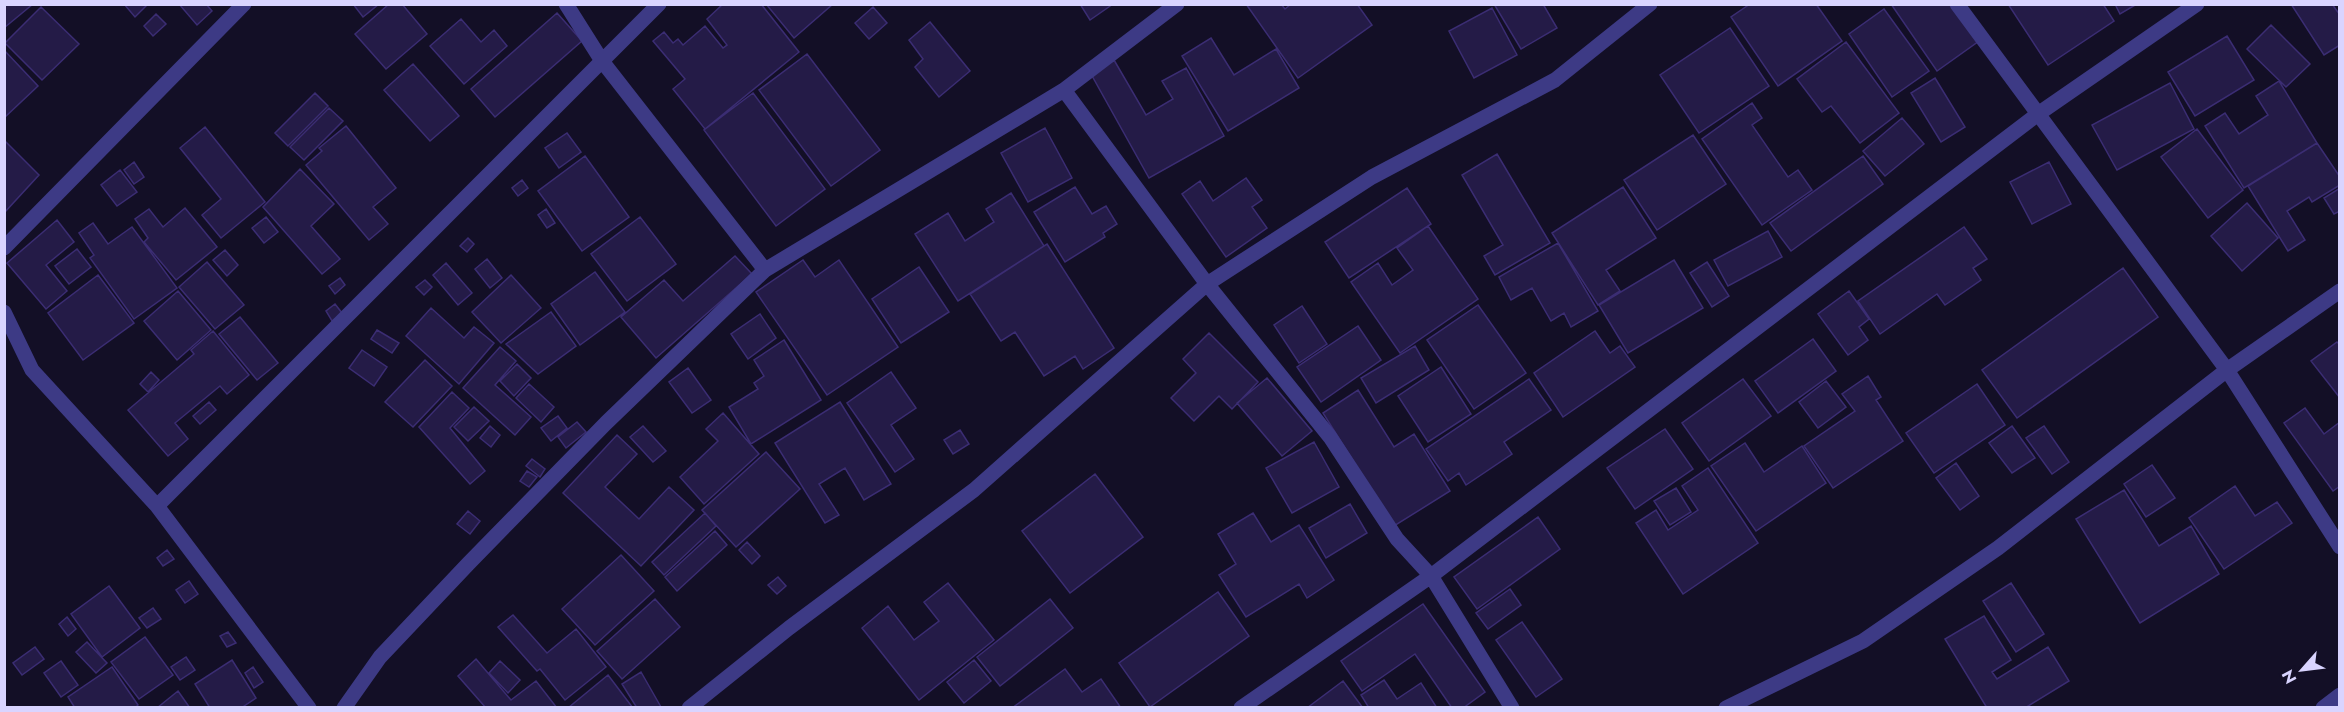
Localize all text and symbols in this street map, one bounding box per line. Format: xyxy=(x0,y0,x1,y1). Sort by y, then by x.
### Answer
north arrow xyxy=(2272,640,2332,700)
text: N xyxy=(2276,666,2302,688)

